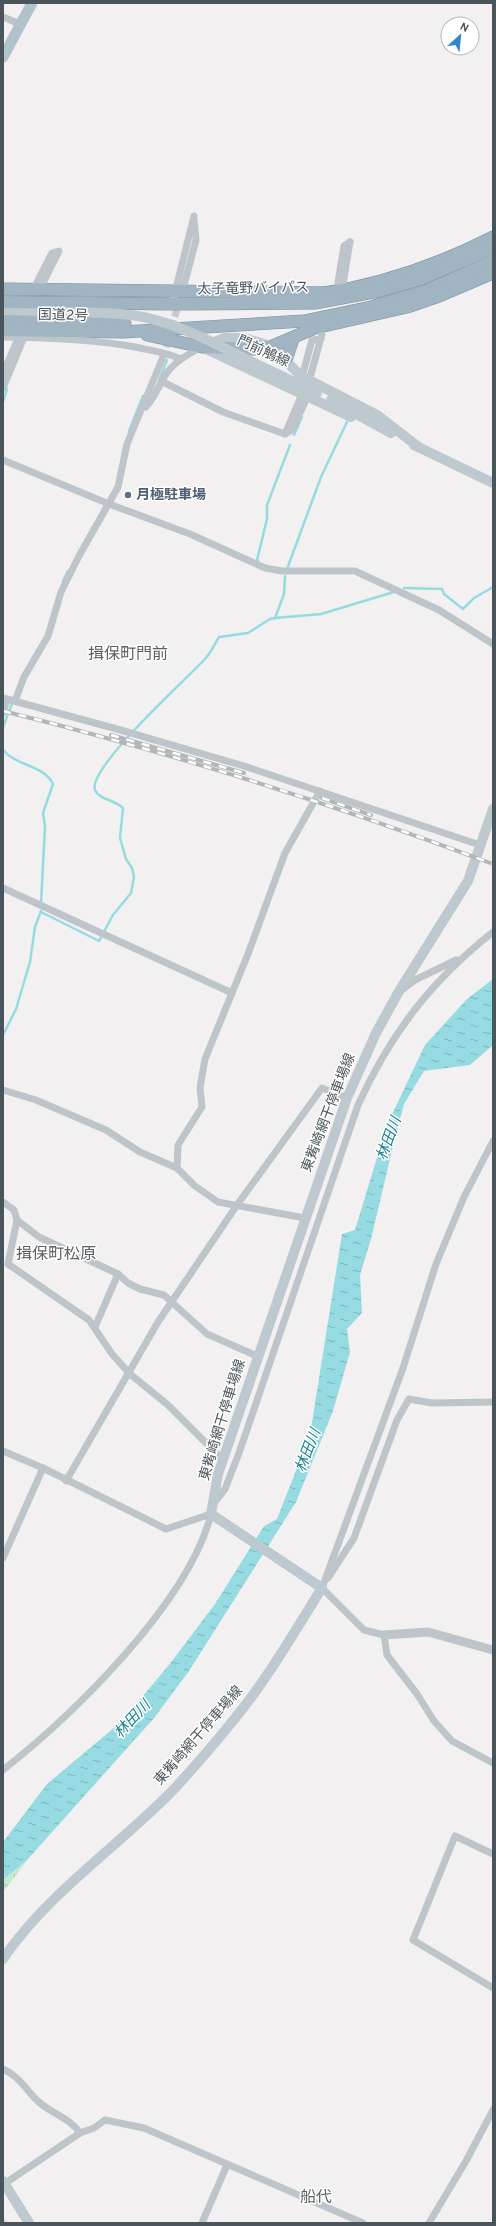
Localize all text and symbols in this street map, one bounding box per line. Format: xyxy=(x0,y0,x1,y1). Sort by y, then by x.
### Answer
north arrow xyxy=(440,16,480,56)
text: N xyxy=(457,20,471,36)
street label: 太子竜野バイパス xyxy=(197,280,309,298)
street label: 国道2号 xyxy=(38,307,88,325)
street label: 門前鵤線 xyxy=(234,332,292,372)
place label: 月極駐車場 xyxy=(136,487,206,504)
marker: 月極駐車場 xyxy=(123,490,133,500)
district label: 揖保町門前 xyxy=(88,645,168,665)
street label: 東觜崎網干停車場線 xyxy=(298,1051,360,1175)
water label: 林田川 xyxy=(373,1113,407,1163)
district label: 揖保町松原 xyxy=(16,1245,96,1265)
street label: 東觜崎網干停車場線 xyxy=(195,1357,250,1483)
water label: 林田川 xyxy=(292,1425,327,1475)
street label: 東觜崎網干停車場線 xyxy=(150,1682,247,1789)
water label: 林田川 xyxy=(111,1696,157,1743)
district label: 船代 xyxy=(300,2188,332,2208)

